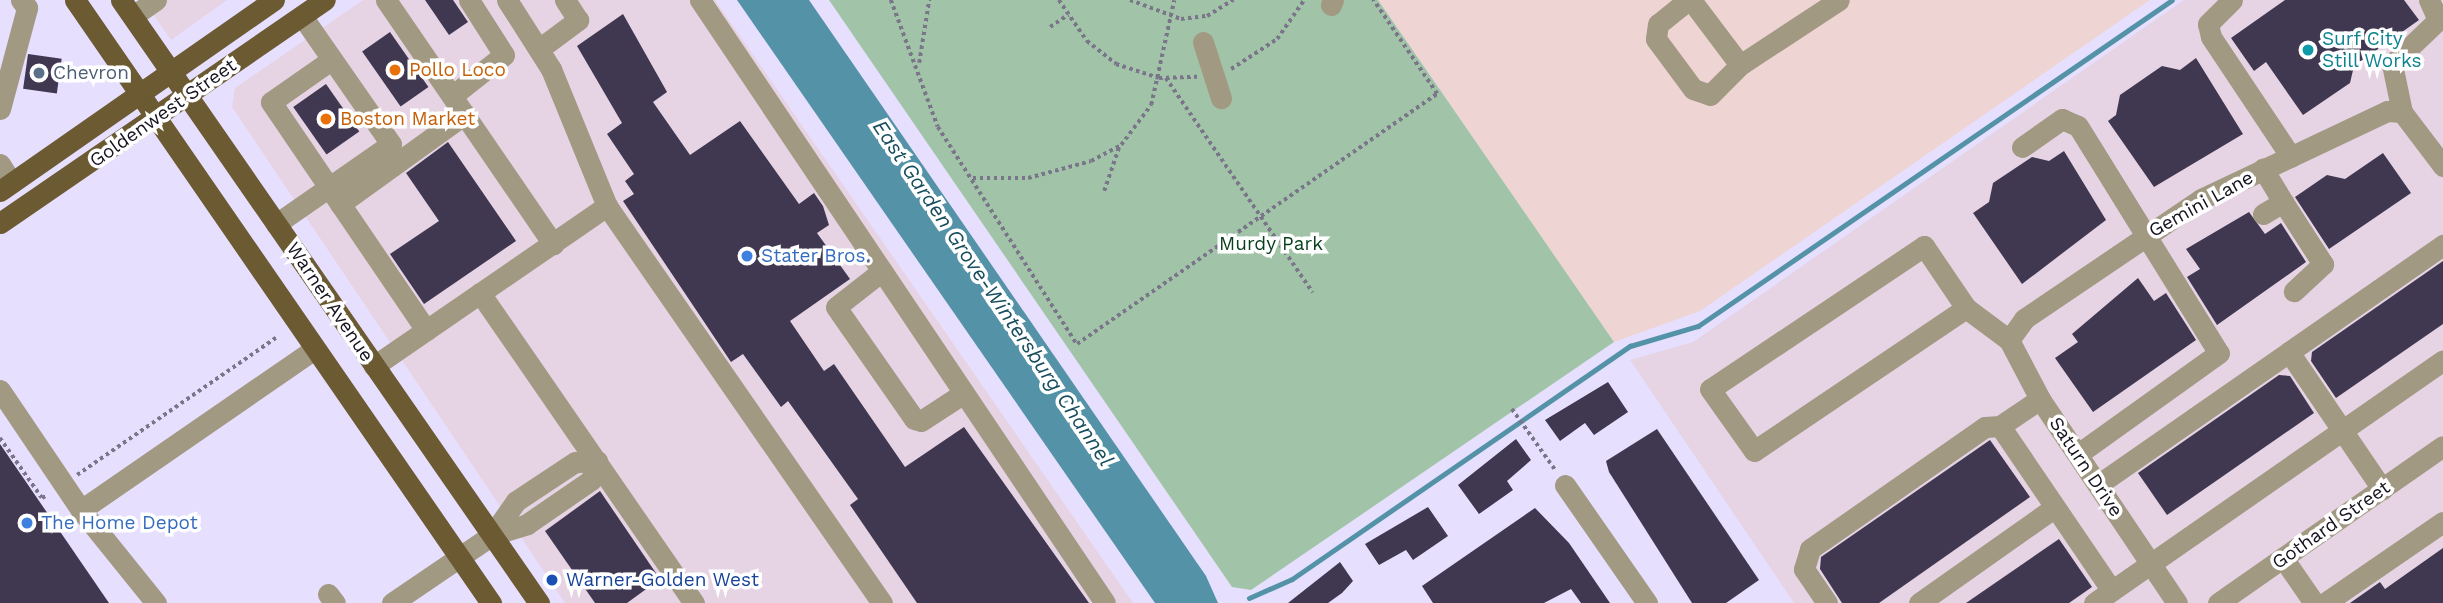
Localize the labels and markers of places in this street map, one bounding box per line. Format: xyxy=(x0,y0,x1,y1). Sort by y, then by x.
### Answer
place label: Surf City Still Works xyxy=(2322,28,2423,72)
marker: Surf City Still Works xyxy=(2300,42,2316,58)
place label: Pollo Loco xyxy=(409,59,506,81)
place label: Chevron xyxy=(53,62,129,84)
marker: Pollo Loco xyxy=(387,62,403,78)
marker: Chevron xyxy=(31,65,47,81)
place label: Boston Market xyxy=(340,108,475,130)
marker: Boston Market xyxy=(318,111,334,127)
place label: Stater Bros. xyxy=(761,245,871,267)
marker: Stater Bros. xyxy=(739,248,755,264)
place label: The Home Depot xyxy=(41,512,198,534)
marker: The Home Depot xyxy=(19,515,35,531)
place label: Warner-Golden West xyxy=(566,569,759,591)
marker: Warner-Golden West xyxy=(544,572,560,588)

